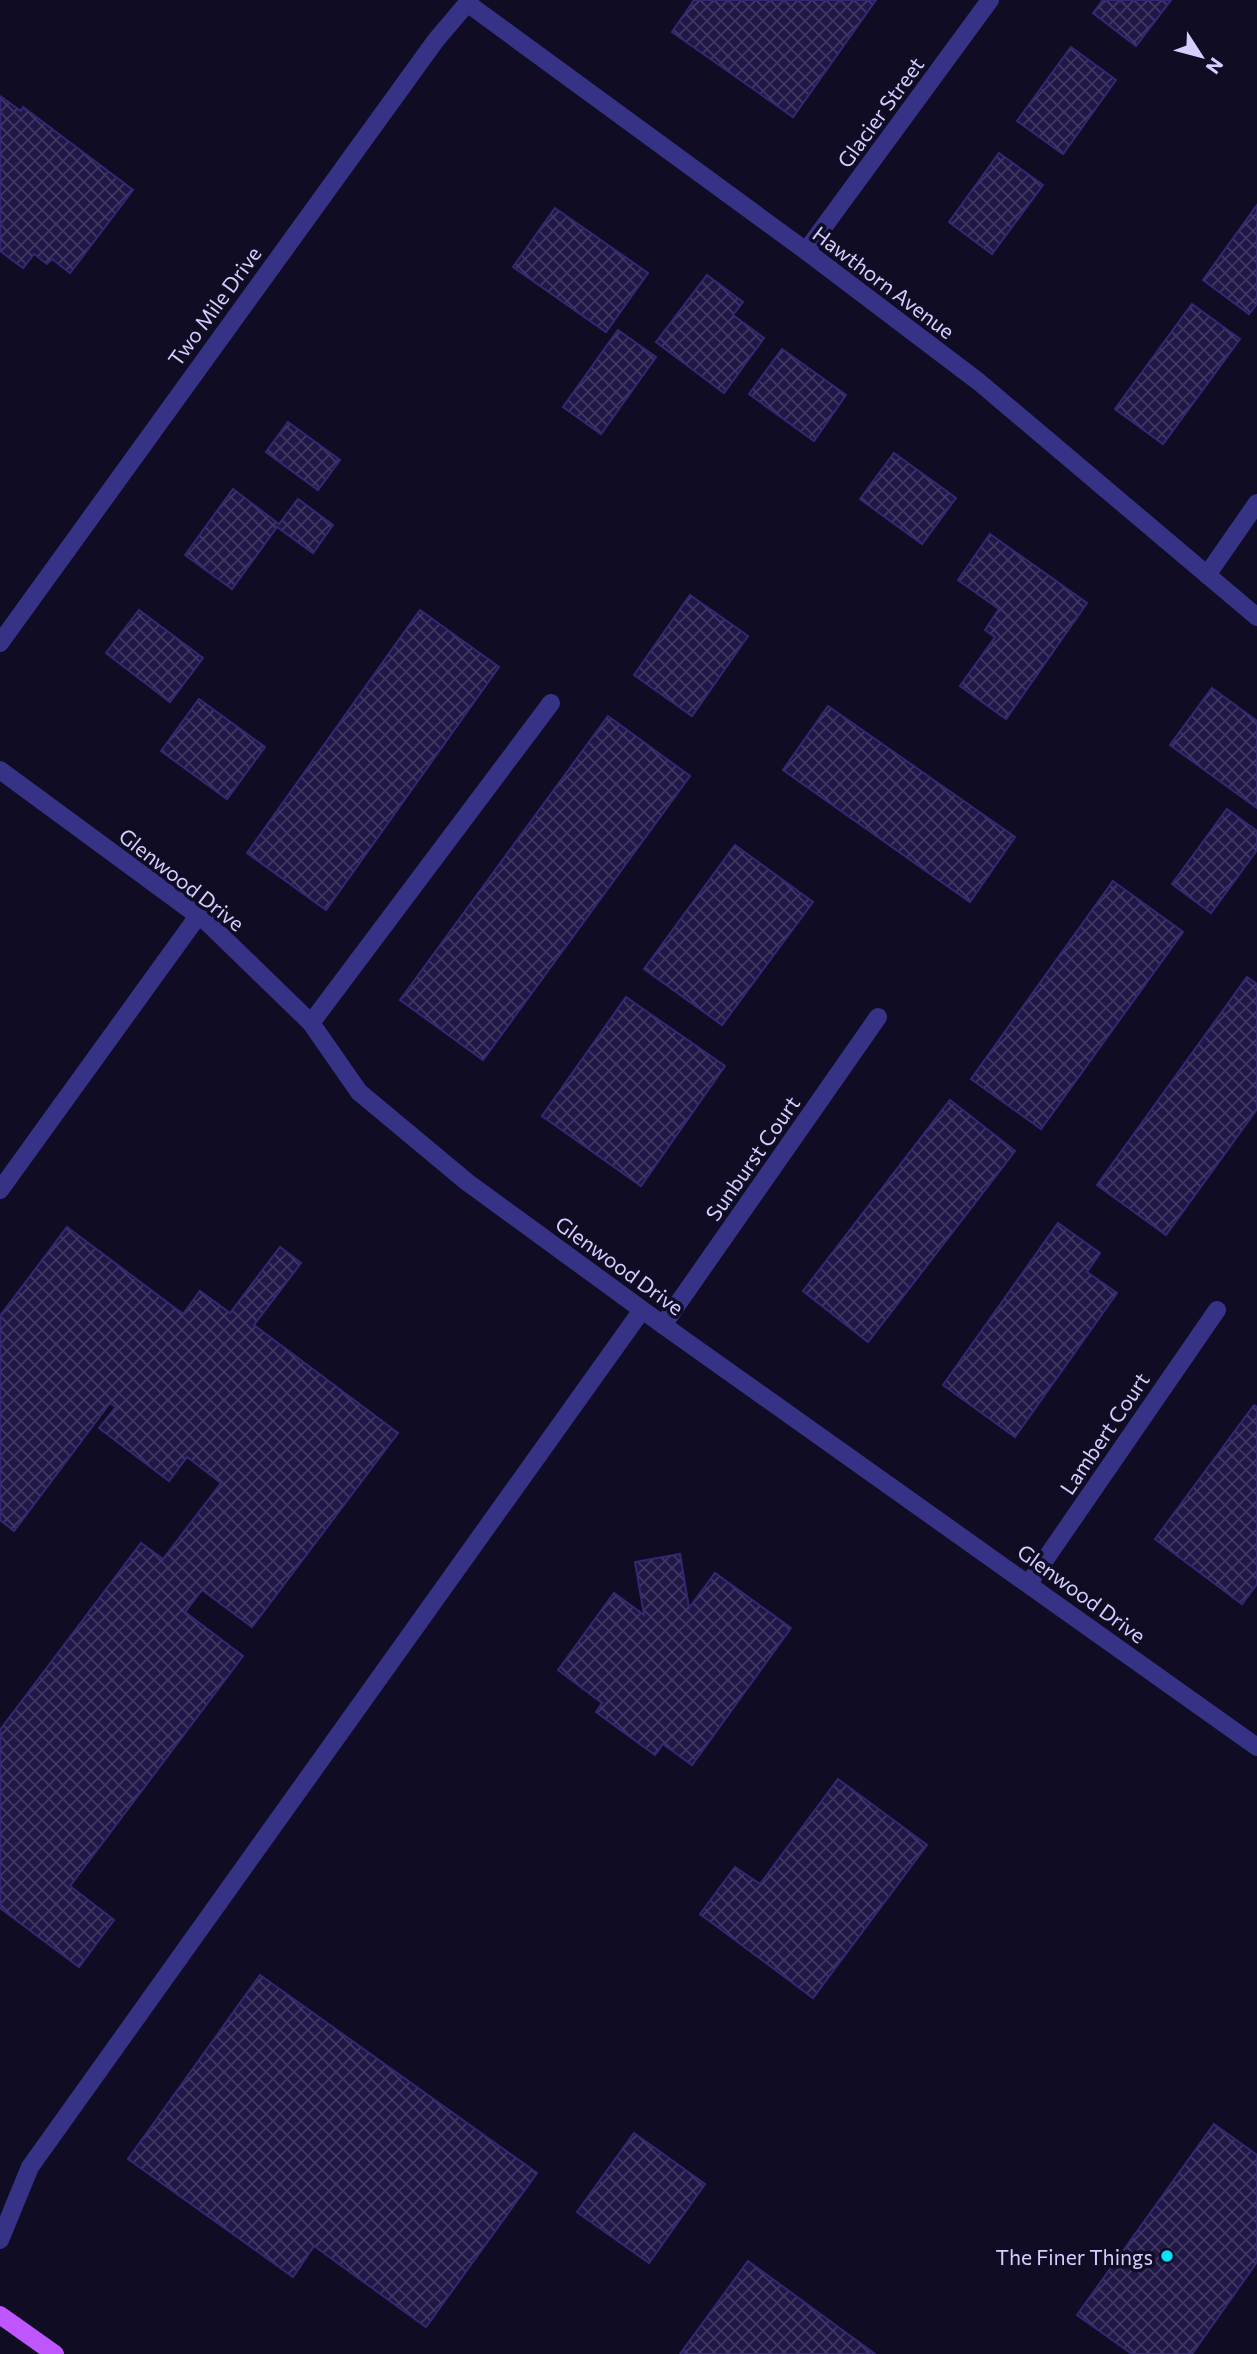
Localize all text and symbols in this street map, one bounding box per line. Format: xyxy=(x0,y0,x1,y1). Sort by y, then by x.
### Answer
north arrow xyxy=(1166,21,1236,91)
street label: Glacier Street xyxy=(832,52,928,172)
text: N xyxy=(1202,54,1229,79)
street label: Hawthorn Avenue xyxy=(808,221,960,343)
street label: Two Mile Drive xyxy=(162,241,266,371)
street label: Glenwood Drive xyxy=(114,822,250,936)
street label: Sunburst Court xyxy=(700,1091,804,1225)
street label: Glenwood Drive xyxy=(551,1210,689,1320)
street label: Lambert Court xyxy=(1054,1367,1154,1499)
street label: Glenwood Drive xyxy=(1013,1538,1151,1648)
place label: The Finer Things xyxy=(996,2244,1153,2269)
marker: The Finer Things xyxy=(1159,2248,1175,2264)

